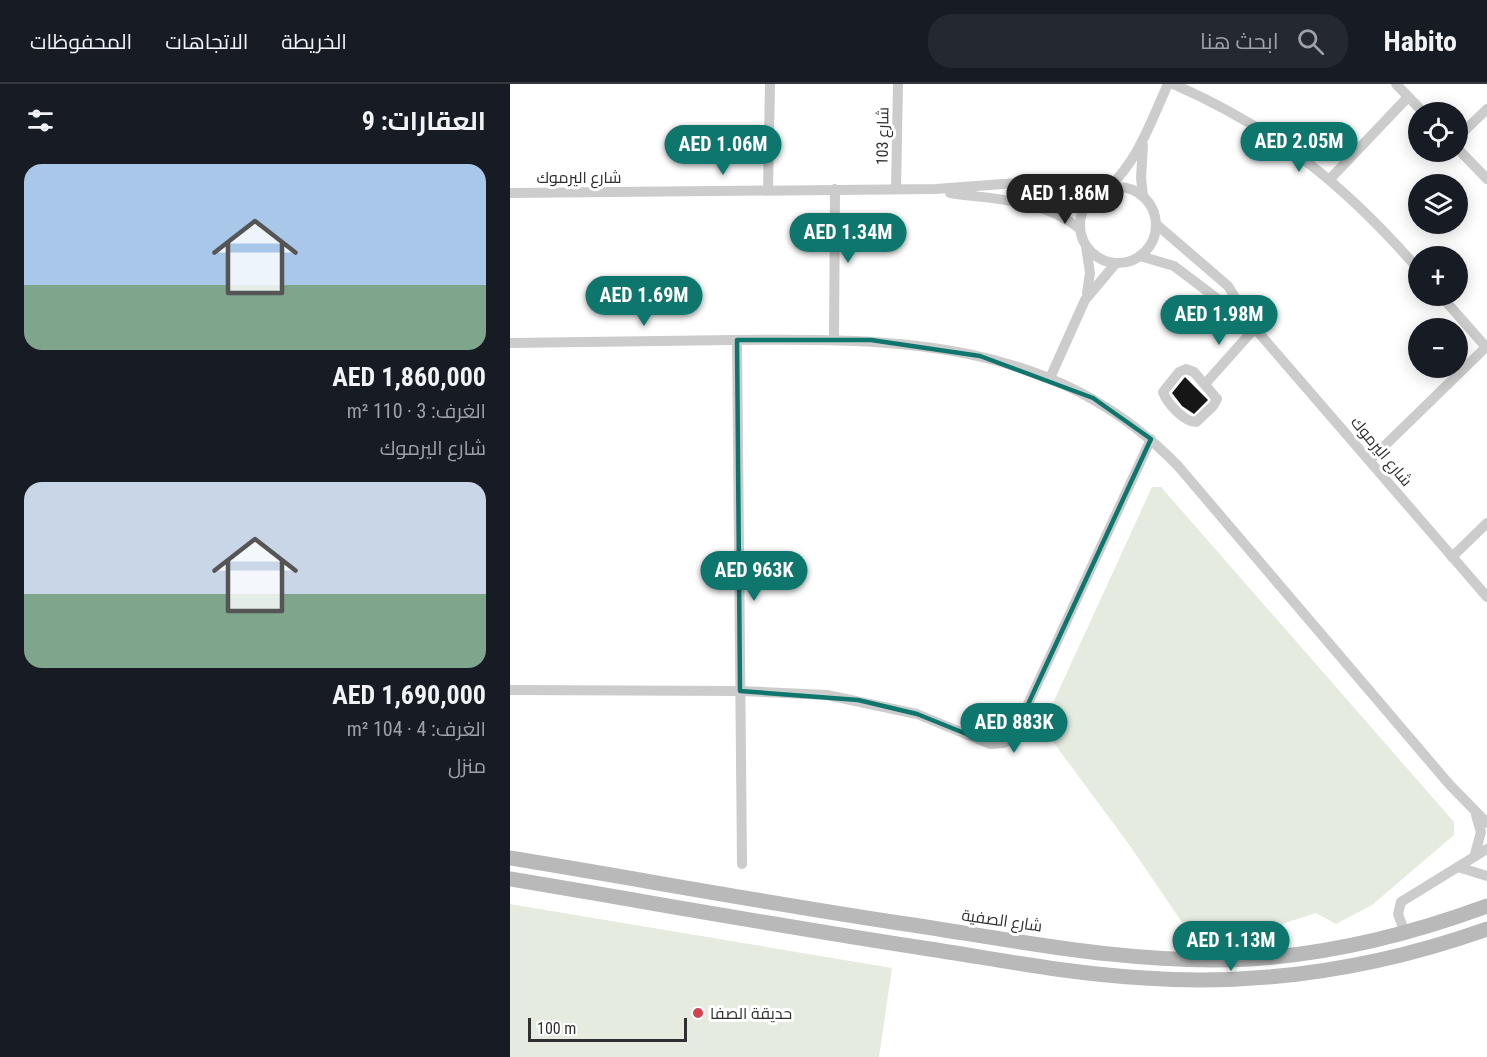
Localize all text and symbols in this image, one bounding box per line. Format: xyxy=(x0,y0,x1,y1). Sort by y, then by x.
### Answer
search box xyxy=(928,14,1348,68)
icon: search xyxy=(1294,25,1327,58)
text: Habito xyxy=(1384,25,1457,58)
text: ابحث هنا xyxy=(1200,29,1279,54)
text: المحفوظات xyxy=(30,30,132,54)
text: الاتجاهات xyxy=(165,30,248,54)
text: الخريطة xyxy=(281,30,347,54)
map controls xyxy=(1408,102,1468,378)
button: locate xyxy=(1408,102,1468,162)
icon: filters xyxy=(24,104,57,137)
text: العقارات: 9 xyxy=(362,106,486,136)
street label: شارع 103 xyxy=(872,107,895,165)
pin: AED 2.05M xyxy=(1230,122,1368,173)
pin: AED 1.06M xyxy=(654,125,792,176)
text: AED 2.05M xyxy=(1255,129,1343,153)
text: AED 1.06M xyxy=(679,132,767,156)
street label: شارع اليرموك xyxy=(537,168,621,189)
pin: AED 1.86M xyxy=(996,174,1134,225)
button: layers xyxy=(1408,174,1468,234)
text: AED 1.86M xyxy=(1021,181,1109,205)
icon: home xyxy=(201,203,309,311)
pin: AED 1.34M xyxy=(779,213,917,264)
text: AED 1.34M xyxy=(804,220,892,244)
button: + xyxy=(1408,246,1468,306)
pin: AED 1.69M xyxy=(575,276,713,327)
text: AED 1.69M xyxy=(600,283,688,307)
pin: AED 1.98M xyxy=(1150,295,1288,346)
text: AED 1.98M xyxy=(1175,302,1263,326)
button: − xyxy=(1408,318,1468,378)
text: AED 1,860,000 xyxy=(332,362,486,392)
text: الغرف: 3 · 110 m² xyxy=(347,399,486,423)
street label: شارع اليرموك xyxy=(1346,413,1416,491)
text: شارع اليرموك xyxy=(380,436,486,460)
icon: home xyxy=(201,521,309,629)
pin: AED 963K xyxy=(692,551,816,602)
text: AED 963K xyxy=(714,558,794,582)
text: AED 1,690,000 xyxy=(332,680,486,710)
pin: AED 883K xyxy=(952,703,1076,754)
text: AED 883K xyxy=(974,710,1054,734)
text: الغرف: 4 · 104 m² xyxy=(347,717,486,741)
text: منزل xyxy=(448,754,486,778)
street label: شارع الصفية xyxy=(960,905,1043,938)
pin: AED 1.13M xyxy=(1162,921,1300,972)
text: AED 1.13M xyxy=(1187,928,1275,952)
place label: حديقة الصفا xyxy=(710,1004,792,1023)
marker: حديقة الصفا xyxy=(691,1006,705,1020)
scale bar xyxy=(528,1015,687,1042)
text: 100 m xyxy=(537,1019,576,1038)

